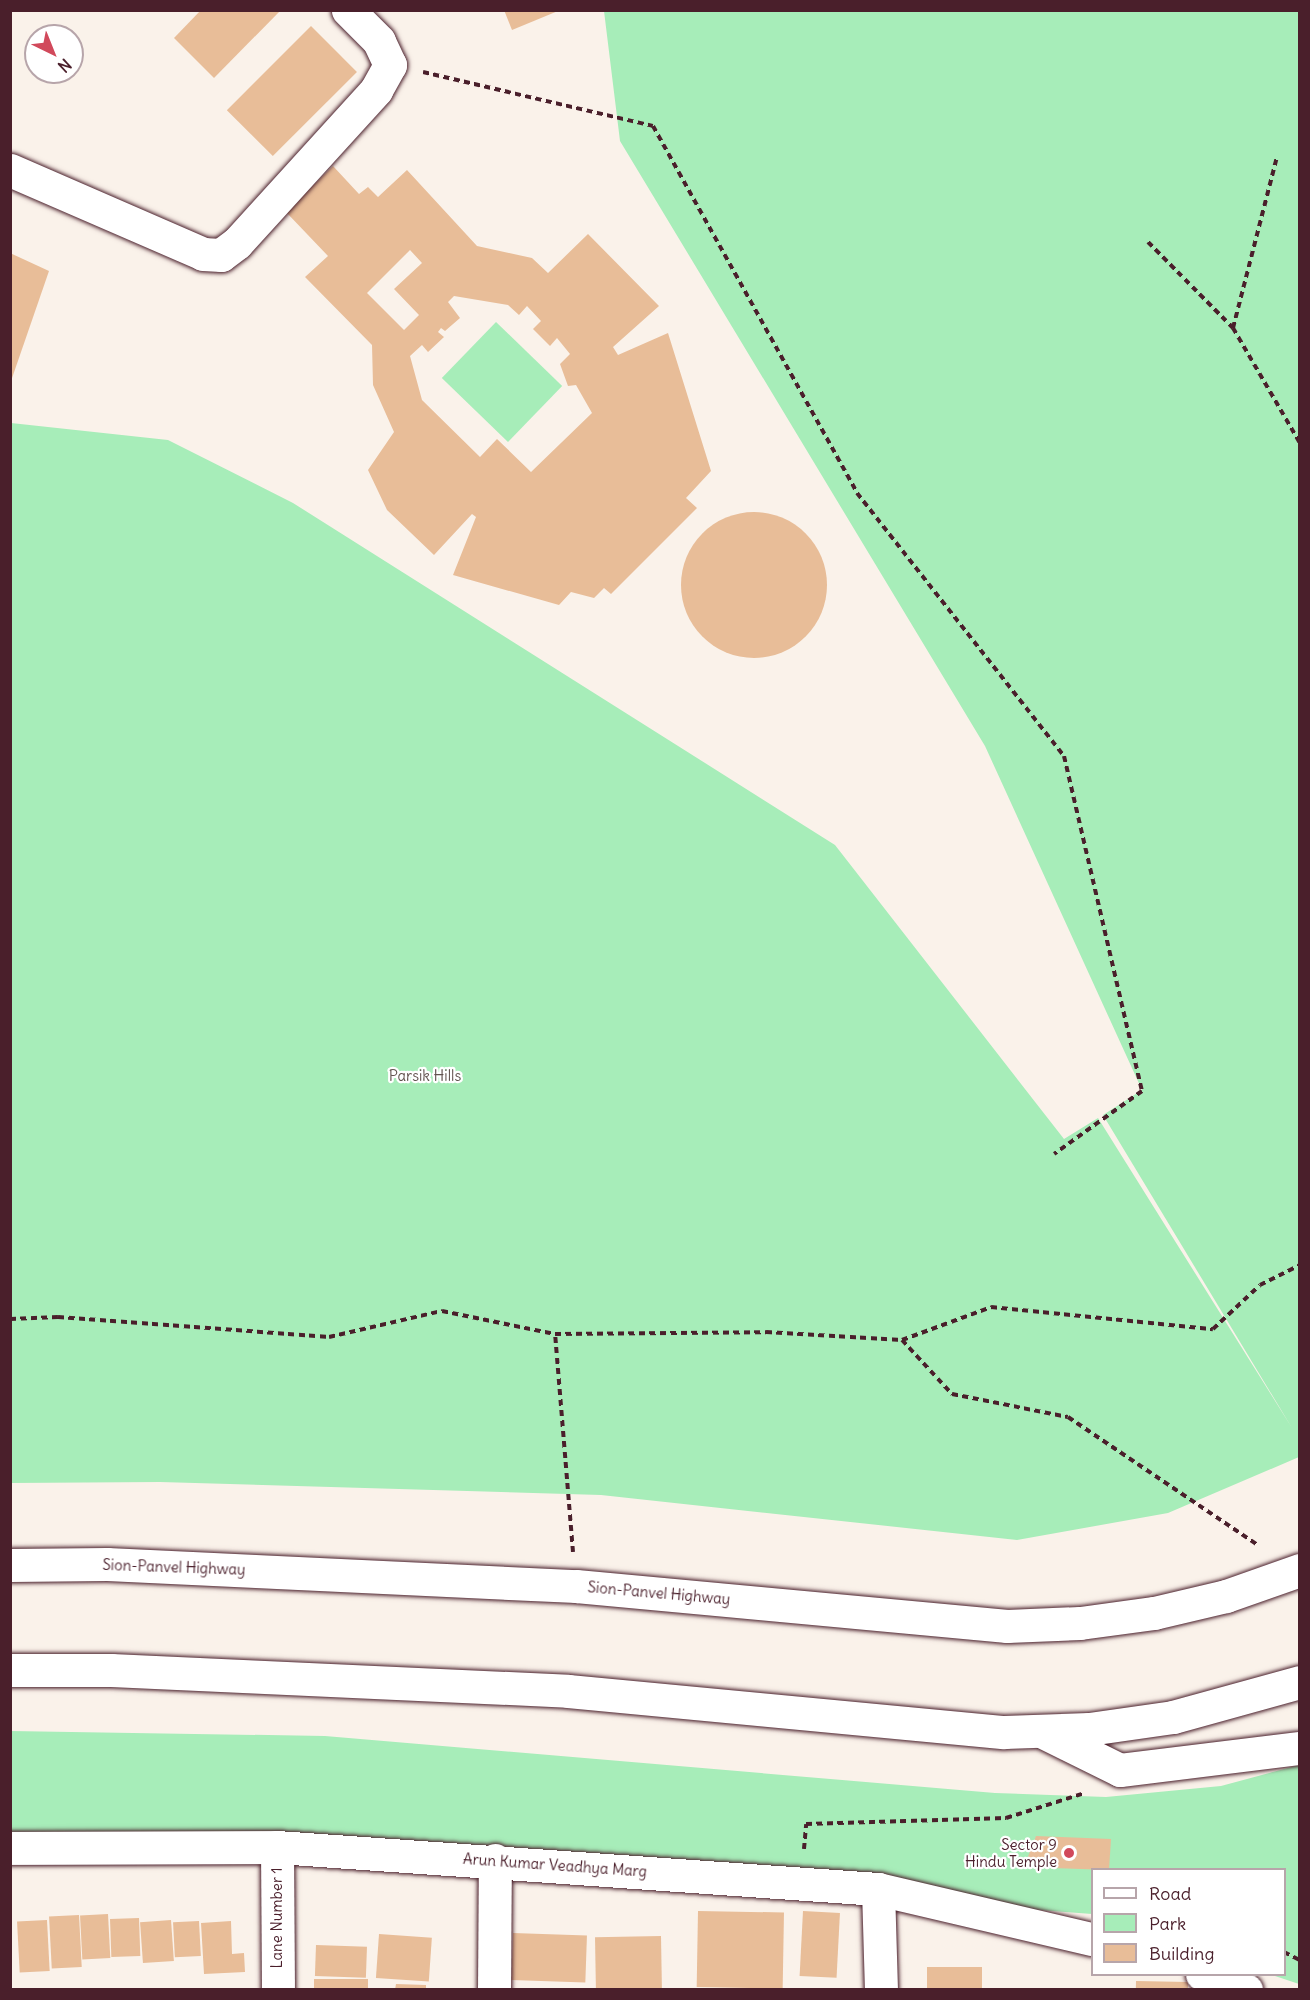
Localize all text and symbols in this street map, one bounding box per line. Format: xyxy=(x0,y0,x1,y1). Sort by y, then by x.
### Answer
north arrow xyxy=(24,24,84,84)
text: N xyxy=(54,55,76,77)
park label: Parsik Hills xyxy=(389,1067,461,1085)
street label: Sion-Panvel Highway xyxy=(102,1556,246,1578)
street label: Sion-Panvel Highway xyxy=(587,1578,731,1608)
place label: Sector 9 Hindu Temple xyxy=(965,1835,1057,1870)
marker: Sector 9 Hindu Temple xyxy=(1062,1846,1076,1860)
street label: Arun Kumar Veadhya Marg xyxy=(462,1850,648,1880)
street label: Lane Number 1 xyxy=(268,1867,286,1969)
legend xyxy=(1091,1868,1286,1976)
text: Road xyxy=(1149,1882,1191,1905)
text: Park xyxy=(1149,1912,1186,1935)
text: Building xyxy=(1149,1942,1214,1965)

